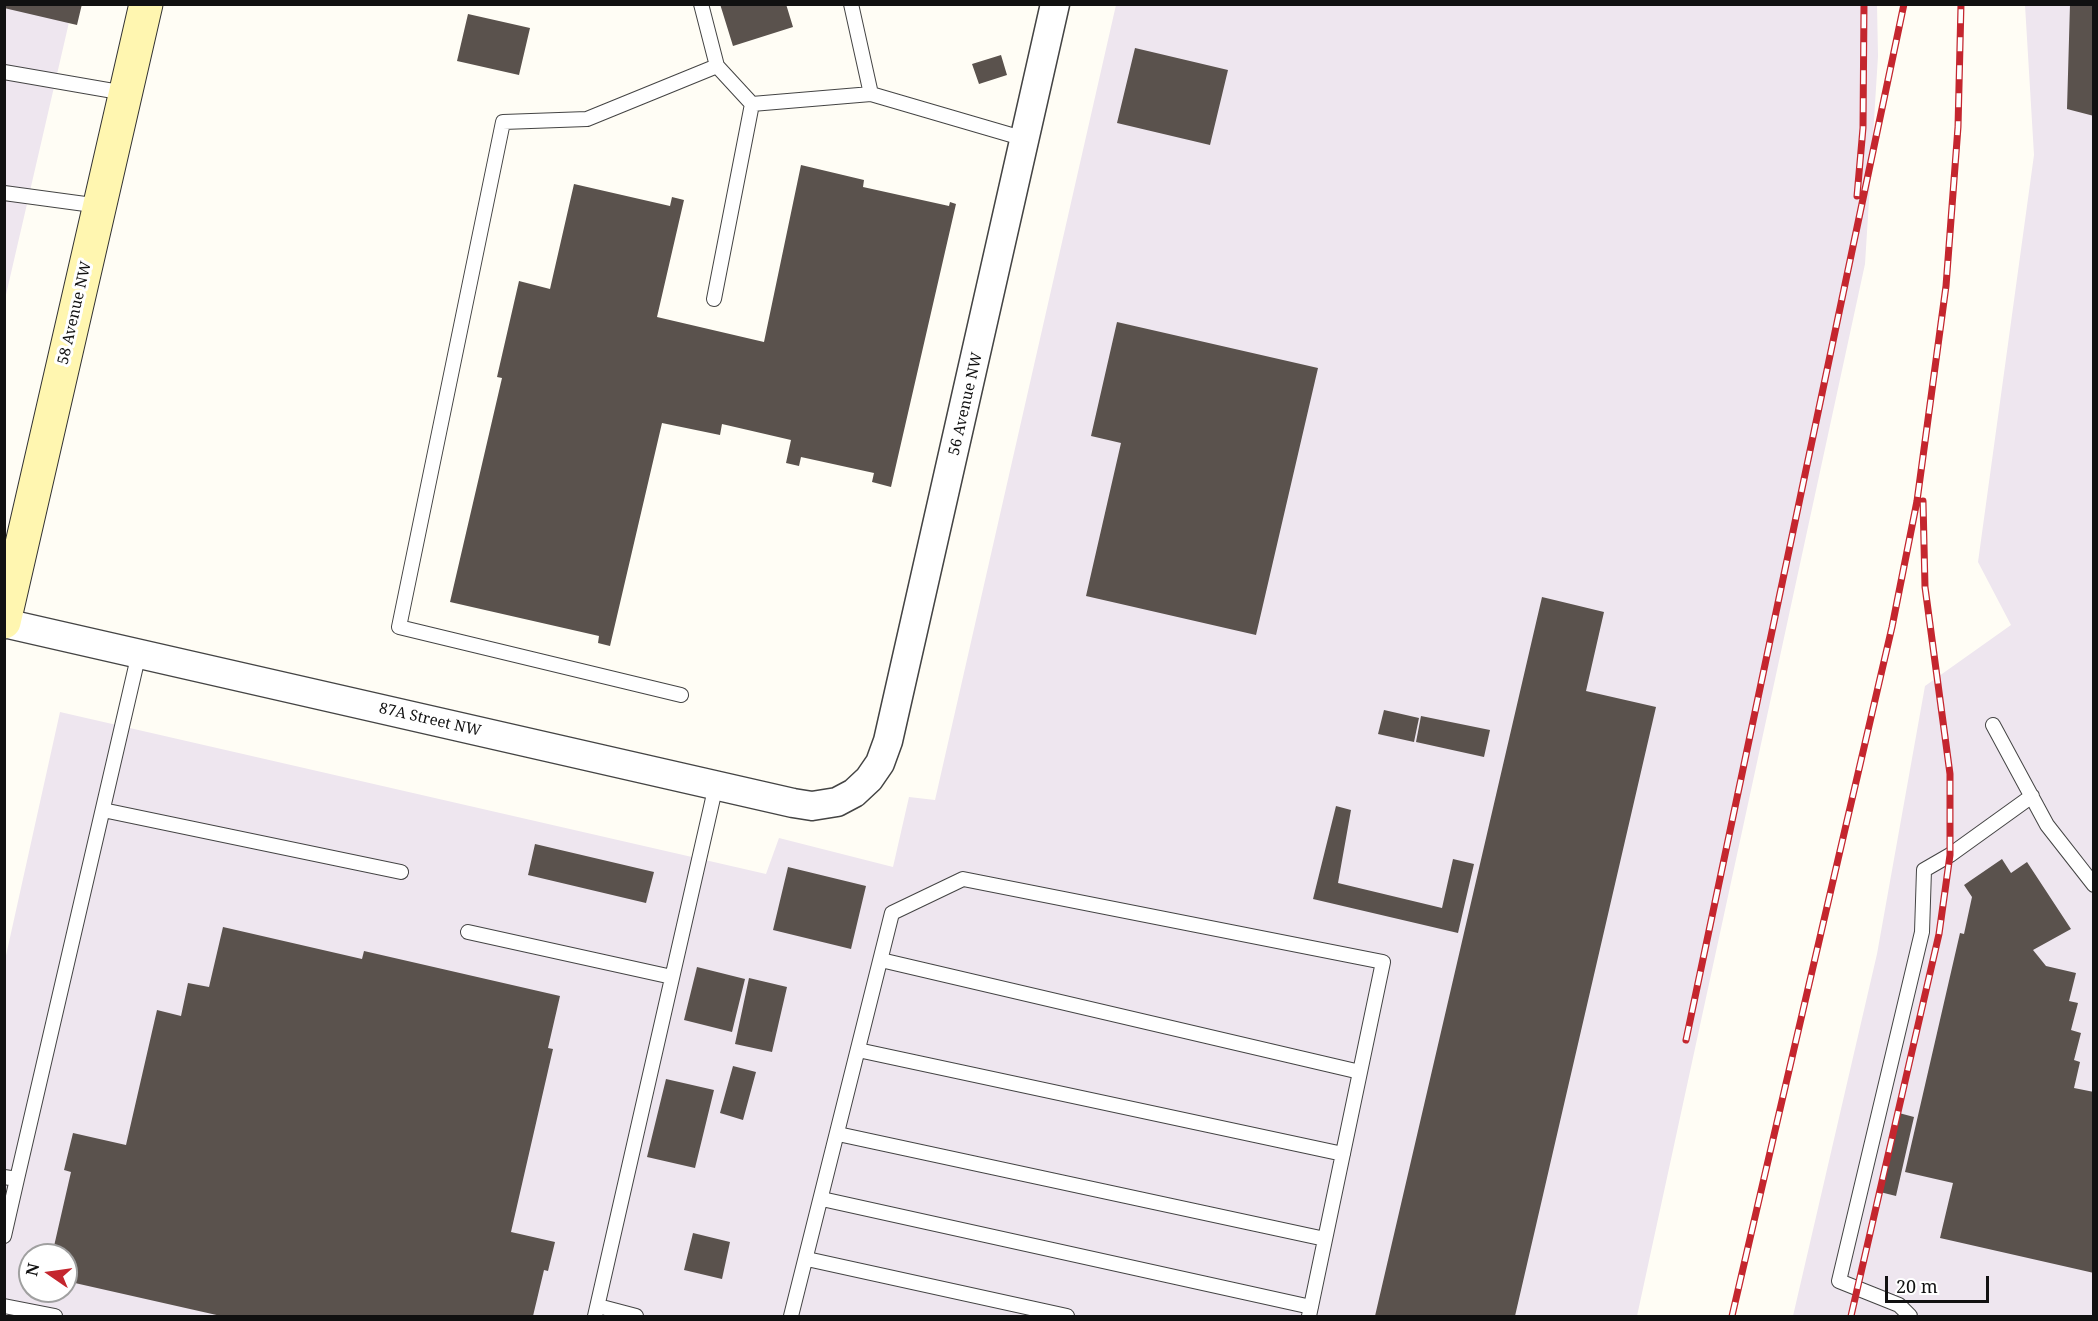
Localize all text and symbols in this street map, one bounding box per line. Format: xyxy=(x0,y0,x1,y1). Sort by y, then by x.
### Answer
street label: 58 Avenue NW xyxy=(54,260,96,366)
street label: 56 Avenue NW xyxy=(945,351,987,457)
street label: 87A Street NW xyxy=(377,700,483,740)
north arrow xyxy=(18,1243,78,1303)
text: N xyxy=(20,1261,45,1278)
scale bar xyxy=(1888,1264,1992,1302)
text: 20 m xyxy=(1896,1274,1938,1298)

